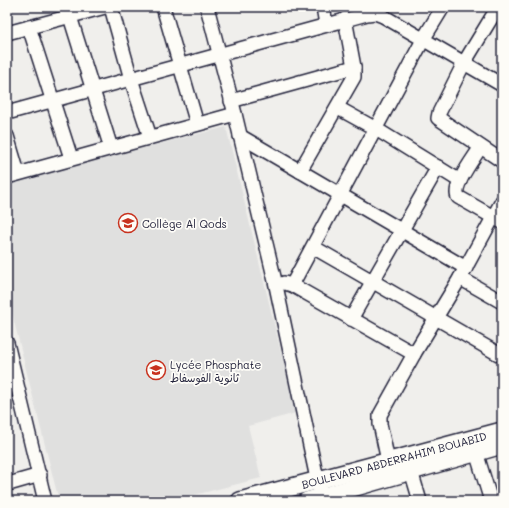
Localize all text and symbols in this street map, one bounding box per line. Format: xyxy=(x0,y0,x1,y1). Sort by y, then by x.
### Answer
school or university icon: Collège Al Qods xyxy=(117,212,139,234)
place label: Collège Al Qods xyxy=(142,216,227,231)
place label: Lycée Phosphate ثانوية الفوسفاط xyxy=(170,357,262,386)
school or university icon: Lycée Phosphate ثانوية الفوسفاط xyxy=(145,359,167,381)
street label: BOULEVARD ABDERRAHIM BOUABID xyxy=(300,428,488,492)

